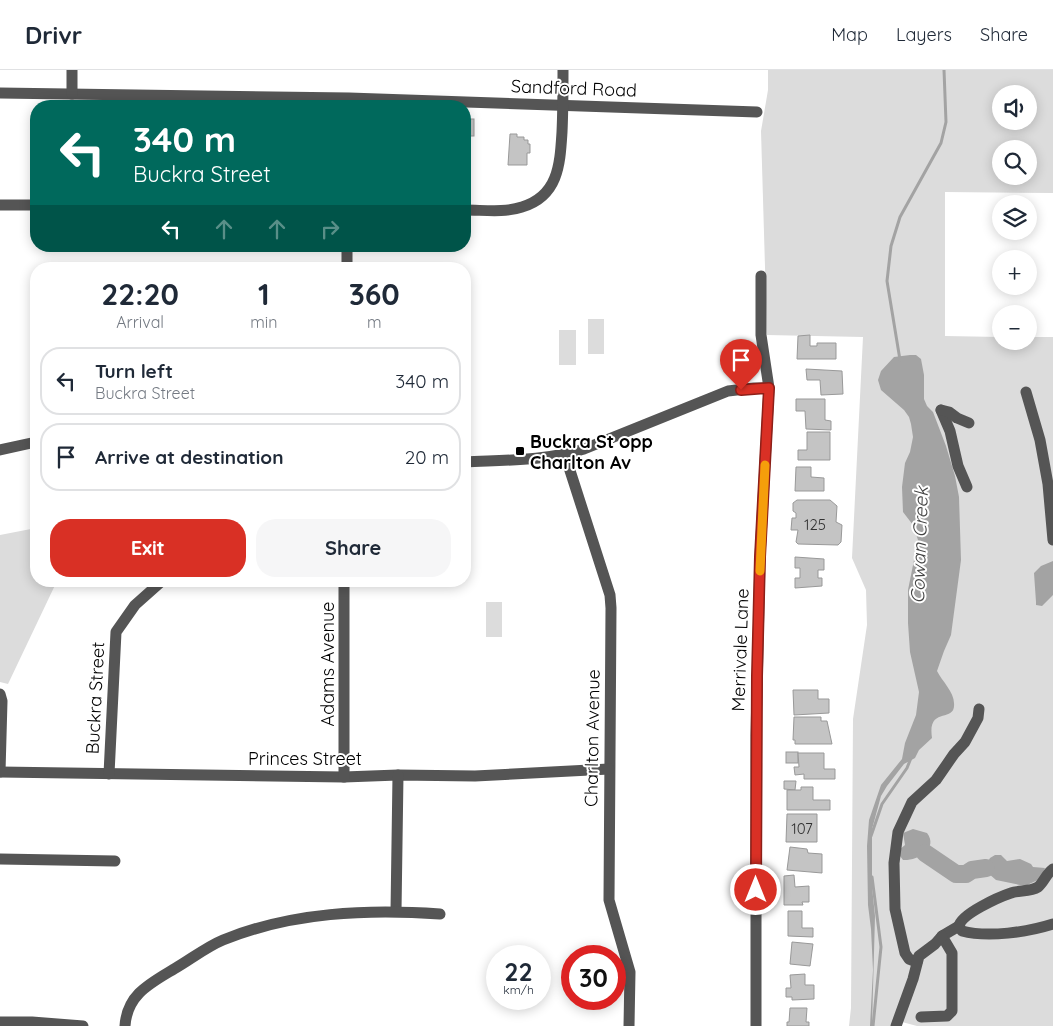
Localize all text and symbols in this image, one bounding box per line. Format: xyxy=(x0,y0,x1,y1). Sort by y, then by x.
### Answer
text: Drivr xyxy=(25,20,82,50)
text: Map xyxy=(831,23,868,46)
text: Layers xyxy=(896,23,952,46)
text: Share xyxy=(980,23,1028,46)
street label: Sandford Road xyxy=(511,74,637,102)
map controls xyxy=(992,85,1037,350)
button: sound xyxy=(992,85,1037,130)
text: 340 m xyxy=(133,117,236,161)
icon: left xyxy=(50,120,115,185)
button: search xyxy=(992,140,1037,185)
text: Buckra Street xyxy=(133,160,271,188)
button: layers xyxy=(992,195,1037,240)
icon: left xyxy=(157,215,185,243)
icon: ahead xyxy=(210,215,238,243)
icon: ahead xyxy=(263,215,291,243)
icon: right xyxy=(316,215,344,243)
button: + xyxy=(992,250,1037,295)
text: 22:20 xyxy=(101,275,179,313)
text: 1 xyxy=(258,275,270,313)
text: 360 xyxy=(349,275,400,313)
button: − xyxy=(992,305,1037,350)
text: Arrival xyxy=(116,312,164,332)
text: min xyxy=(250,312,277,332)
text: m xyxy=(367,312,382,332)
pin xyxy=(720,339,762,390)
icon: arrive xyxy=(727,346,755,374)
text: Turn left xyxy=(95,359,173,383)
icon: left xyxy=(52,367,80,395)
text: 340 m xyxy=(395,369,449,393)
text: Buckra Street xyxy=(95,383,195,403)
place label: Buckra St opp Charlton Av xyxy=(530,430,653,474)
icon: arrive xyxy=(52,443,80,471)
text: Arrive at destination xyxy=(95,445,284,469)
text: 20 m xyxy=(405,445,449,469)
marker: Buckra St opp Charlton Av xyxy=(514,445,526,457)
water label: Cowan Creek xyxy=(905,484,933,604)
house number: 125 xyxy=(804,515,826,534)
button: Exit xyxy=(50,519,246,577)
button: Share xyxy=(256,519,451,577)
street label: Merrivale Lane xyxy=(726,588,754,712)
street label: Adams Avenue xyxy=(316,602,339,726)
street label: Buckra Street xyxy=(81,641,109,755)
street label: Charlton Avenue xyxy=(579,669,605,807)
street label: Princes Street xyxy=(248,747,362,770)
house number: 107 xyxy=(791,819,813,838)
position arrow xyxy=(729,863,781,915)
speed limit sign: 30 xyxy=(561,945,626,1010)
text: 22 xyxy=(504,956,533,987)
text: km/h xyxy=(503,982,534,997)

